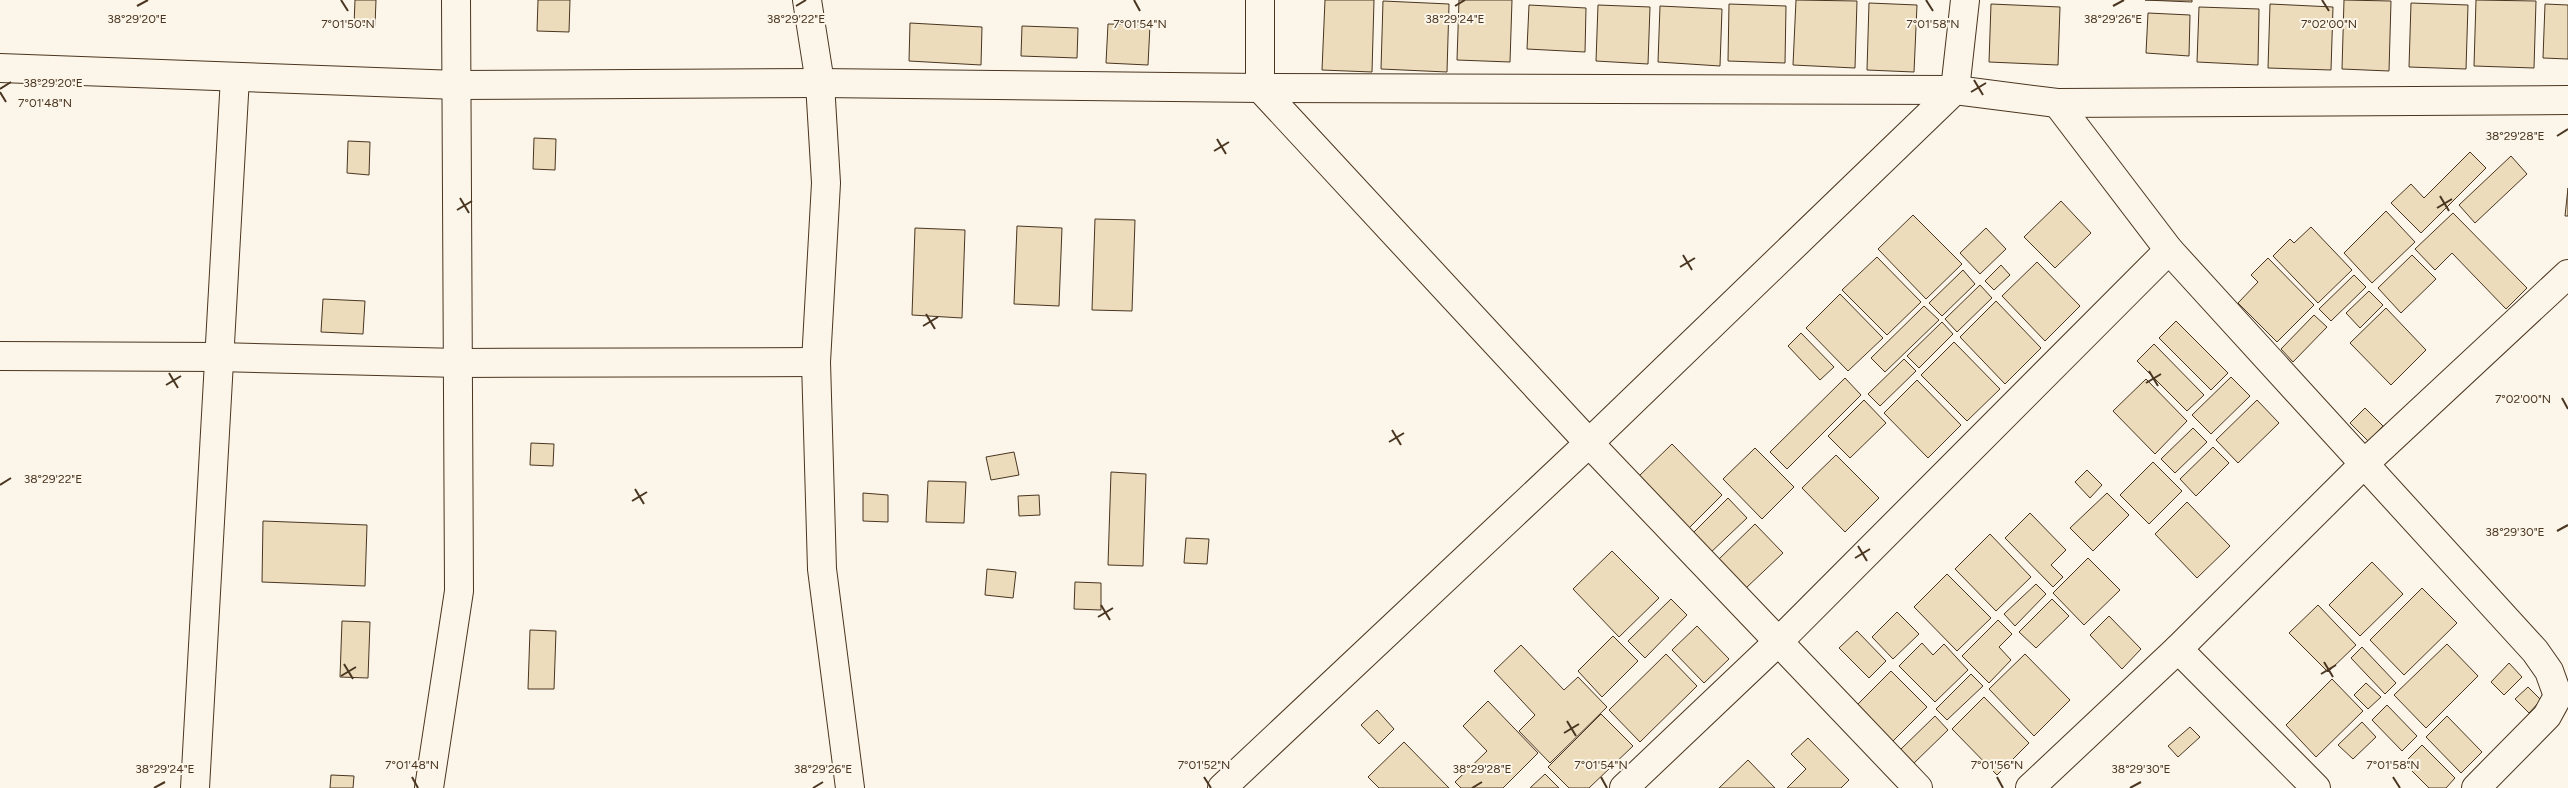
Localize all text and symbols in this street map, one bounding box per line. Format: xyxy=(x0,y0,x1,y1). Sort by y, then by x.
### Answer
text: 38°29'20"E xyxy=(107,12,167,26)
text: 38°29'22"E xyxy=(767,12,825,26)
text: 38°29'24"E xyxy=(1425,12,1485,26)
text: 38°29'26"E xyxy=(2084,12,2142,26)
text: 7°01'50"N xyxy=(321,17,375,31)
text: 7°01'54"N xyxy=(1113,17,1167,31)
text: 7°01'58"N xyxy=(1906,17,1960,31)
text: 7°02'00"N xyxy=(2301,17,2357,31)
text: 38°29'20"E xyxy=(23,76,83,90)
text: 7°01'48"N xyxy=(18,96,72,110)
text: 38°29'28"E xyxy=(2485,129,2545,143)
text: 7°02'00"N xyxy=(2495,392,2551,406)
text: 38°29'22"E xyxy=(24,472,82,486)
text: 38°29'30"E xyxy=(2485,525,2545,539)
text: 7°01'48"N xyxy=(385,758,439,772)
text: 7°01'52"N xyxy=(1178,758,1230,772)
text: 7°01'54"N xyxy=(1574,758,1628,772)
text: 7°01'56"N xyxy=(1971,758,2023,772)
text: 7°01'58"N xyxy=(2366,758,2420,772)
text: 38°29'24"E xyxy=(135,762,195,776)
text: 38°29'26"E xyxy=(794,762,852,776)
text: 38°29'28"E xyxy=(1452,762,1512,776)
text: 38°29'30"E xyxy=(2111,762,2171,776)

